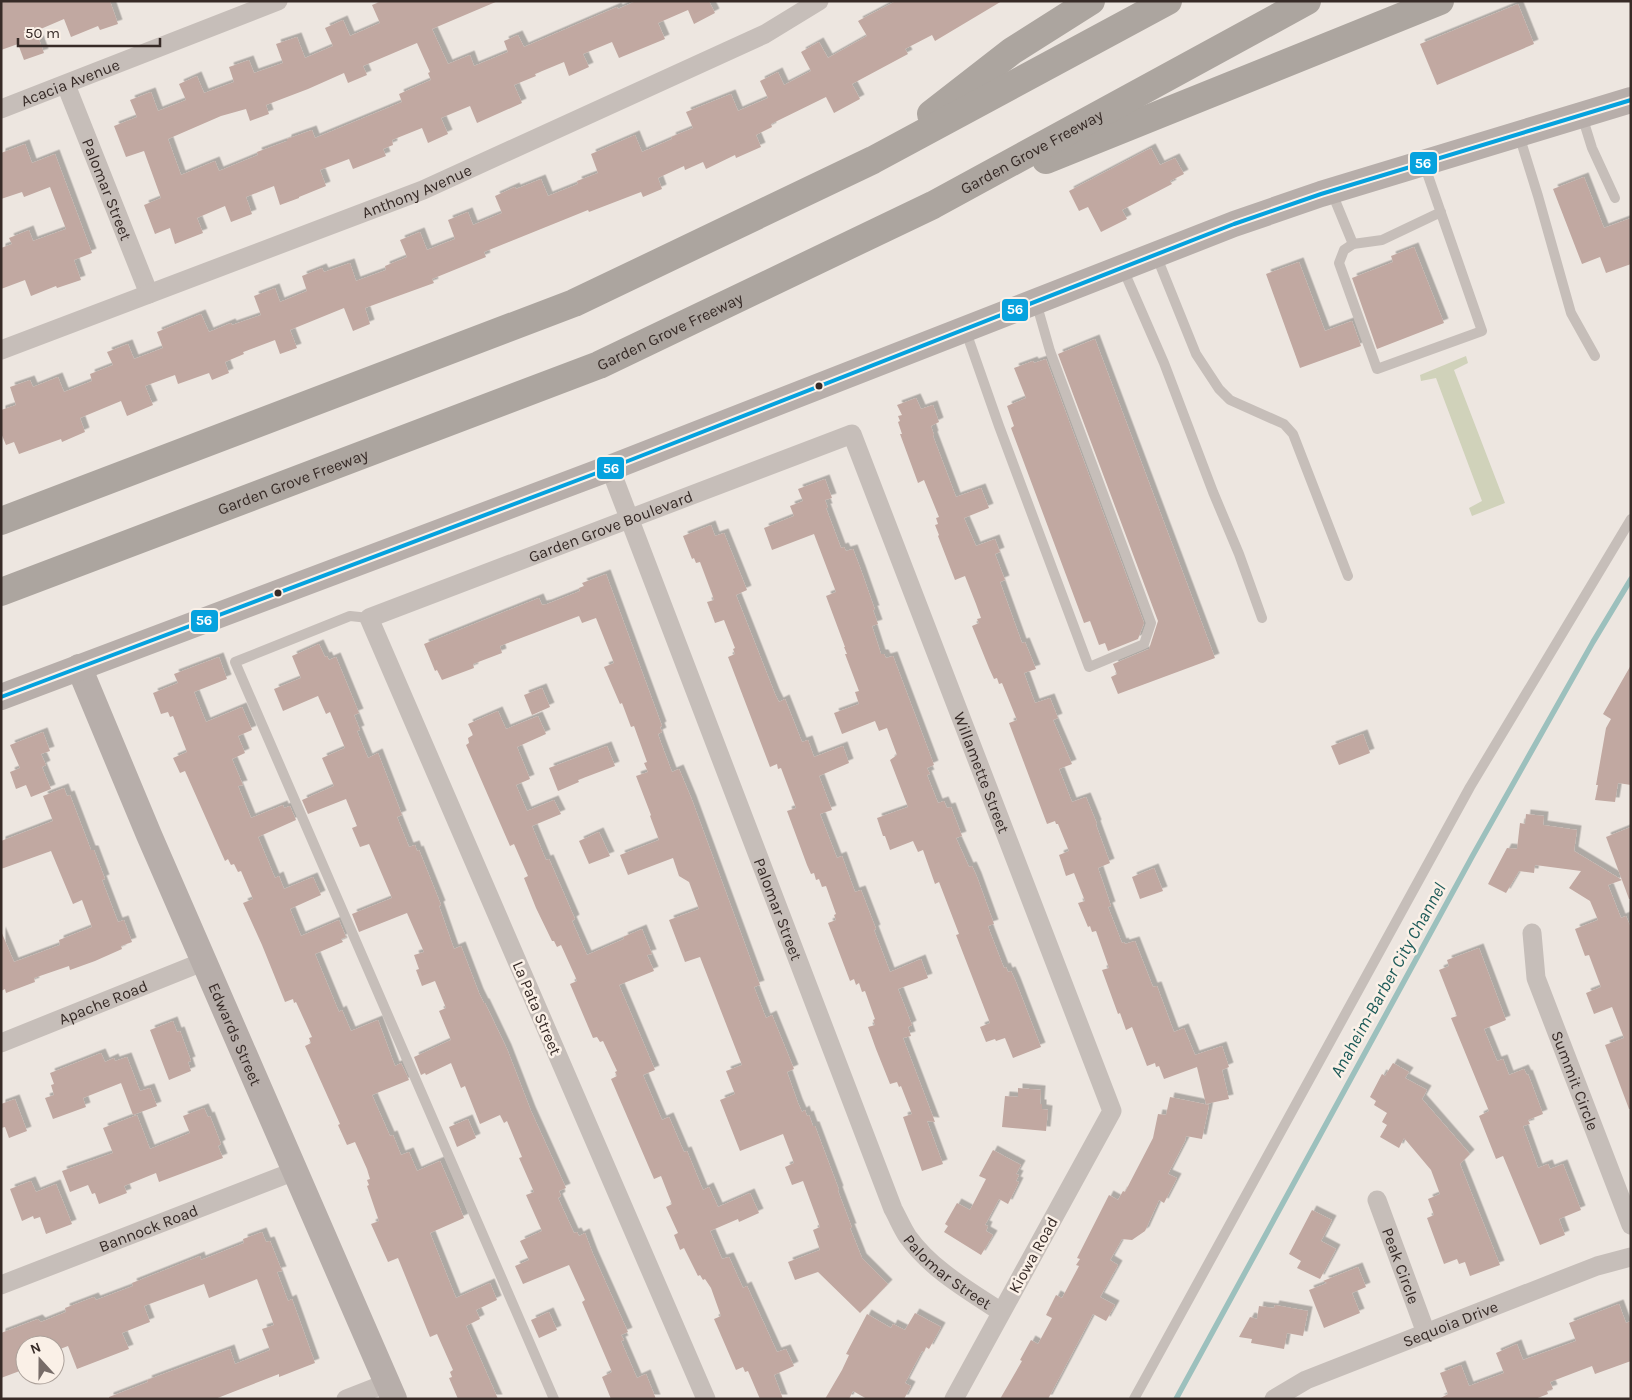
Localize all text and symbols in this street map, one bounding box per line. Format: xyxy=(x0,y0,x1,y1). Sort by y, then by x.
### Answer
scale bar xyxy=(18,15,160,47)
text: 50 m xyxy=(25,24,60,42)
street label: Acacia Avenue xyxy=(18,54,122,110)
street label: Garden Grove Freeway xyxy=(957,105,1106,198)
street label: Palomar Street xyxy=(79,135,136,243)
line badge: 56 xyxy=(1409,151,1438,175)
text: 56 xyxy=(1415,155,1431,172)
street label: Anthony Avenue xyxy=(359,160,474,222)
street label: Garden Grove Freeway xyxy=(594,288,746,374)
line badge: 56 xyxy=(1001,298,1029,322)
text: 56 xyxy=(1007,301,1023,318)
unlabelled marker xyxy=(814,381,824,391)
street label: Garden Grove Freeway xyxy=(215,444,371,518)
line badge: 56 xyxy=(596,456,625,480)
text: 56 xyxy=(603,460,619,477)
street label: Garden Grove Boulevard xyxy=(526,486,695,566)
unlabelled marker xyxy=(273,588,283,598)
line badge: 56 xyxy=(190,609,219,633)
text: 56 xyxy=(196,612,212,629)
street label: Willamette Street xyxy=(950,709,1014,836)
street label: Palomar Street xyxy=(750,855,807,963)
water label: Anaheim-Barber City Channel xyxy=(1325,879,1451,1081)
street label: La Pata Street xyxy=(509,958,565,1058)
street label: Apache Road xyxy=(56,976,150,1028)
street label: Edwards Street xyxy=(205,980,266,1088)
street label: Summit Circle xyxy=(1548,1028,1603,1133)
street label: Bannock Road xyxy=(96,1200,201,1256)
street label: Kiowa Road xyxy=(1004,1214,1062,1296)
street label: Peak Circle xyxy=(1378,1225,1424,1307)
street label: Palomar Street xyxy=(900,1230,995,1313)
street label: Sequoia Drive xyxy=(1400,1296,1500,1351)
north arrow xyxy=(15,1335,65,1385)
text: N xyxy=(28,1339,43,1358)

